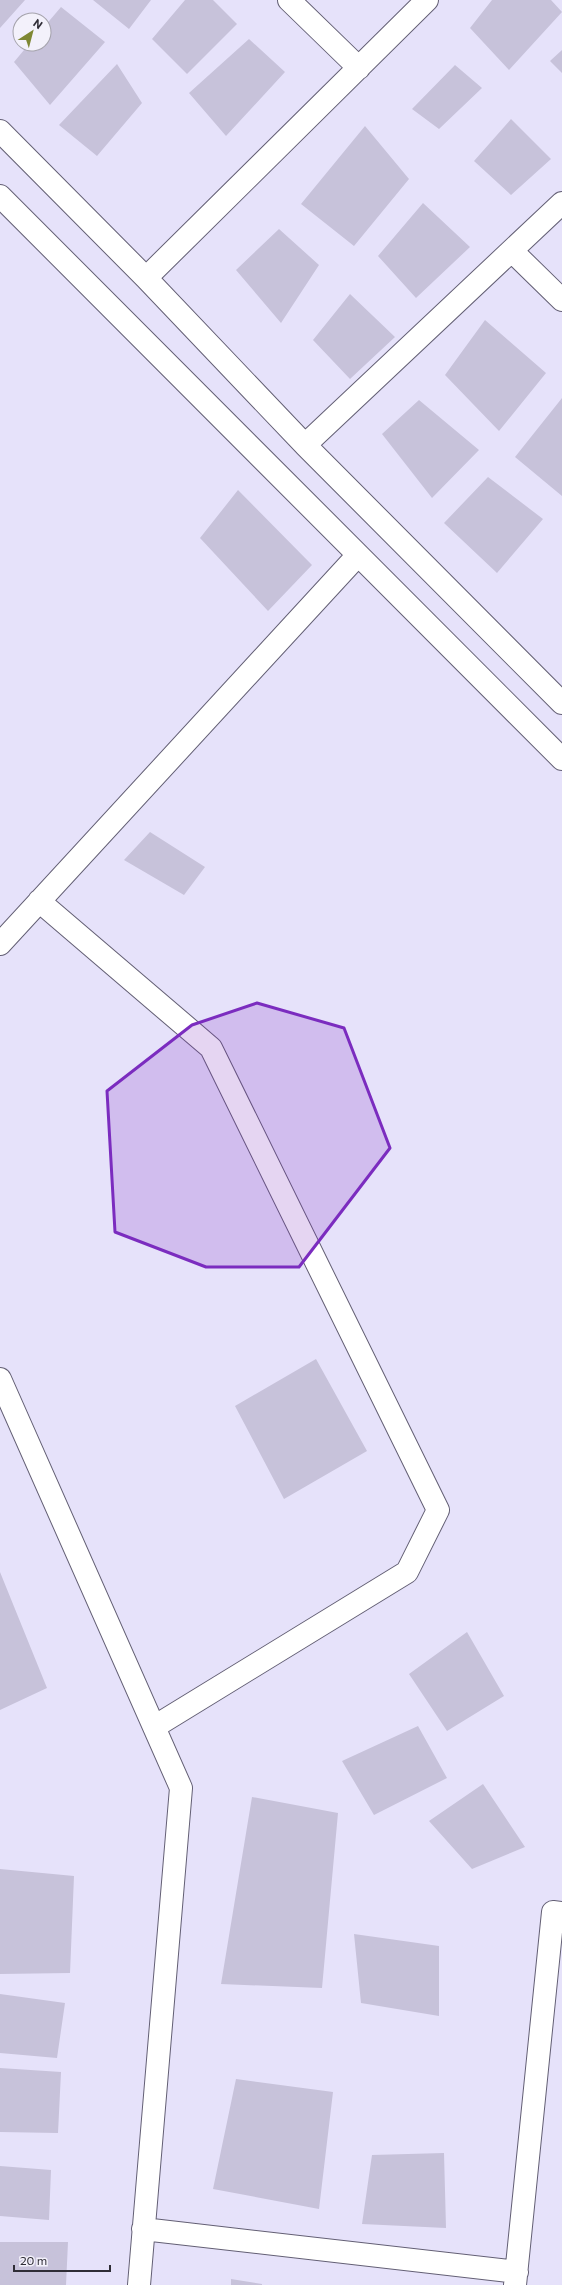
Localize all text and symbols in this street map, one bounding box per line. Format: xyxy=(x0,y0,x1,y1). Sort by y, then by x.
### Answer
north arrow xyxy=(12,12,52,52)
text: N xyxy=(31,16,45,31)
scale bar xyxy=(14,2247,110,2273)
text: 20 m xyxy=(20,2253,47,2267)

